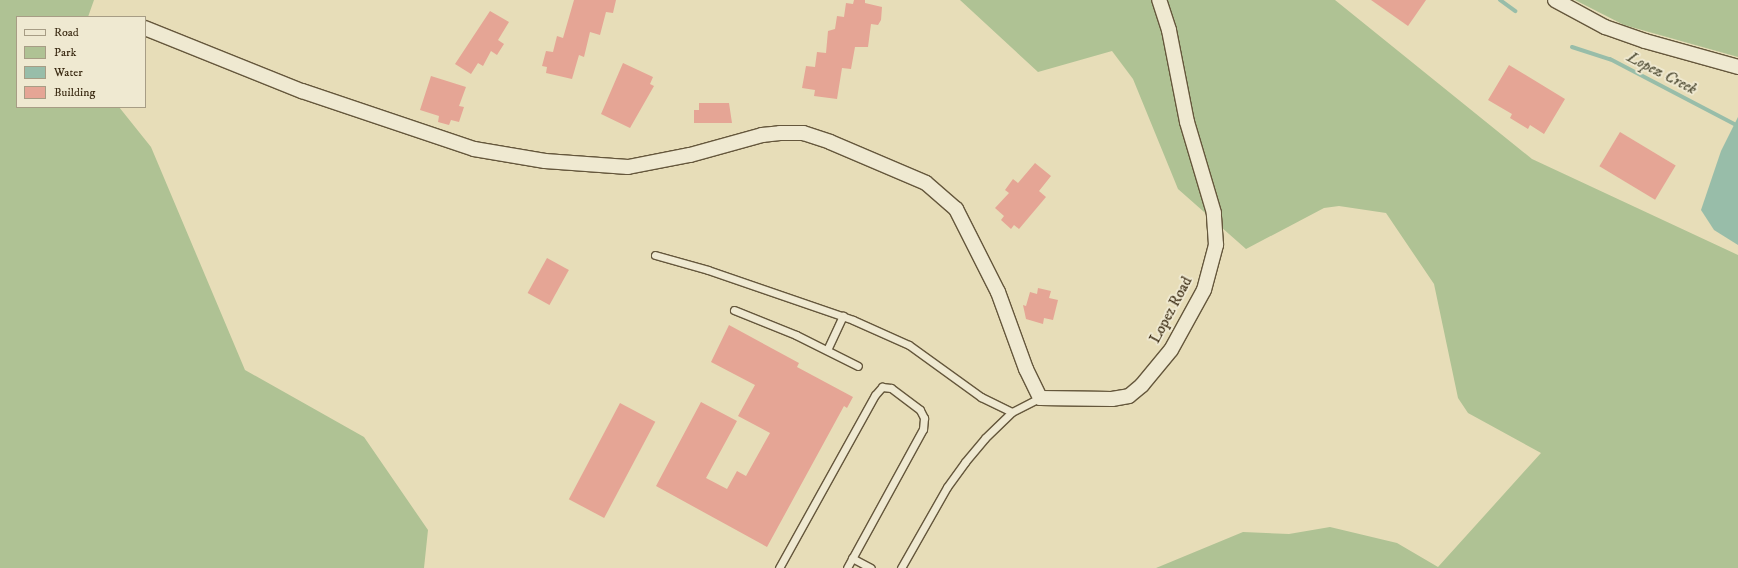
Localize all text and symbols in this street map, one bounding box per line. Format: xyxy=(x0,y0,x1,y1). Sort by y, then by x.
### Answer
legend xyxy=(16,16,146,108)
text: Road xyxy=(54,25,79,40)
text: Park xyxy=(54,45,76,60)
water label: Lopez Creek xyxy=(1624,47,1700,99)
text: Water xyxy=(54,65,83,80)
text: Building xyxy=(54,85,95,100)
street label: Lopez Road xyxy=(1146,274,1196,346)

